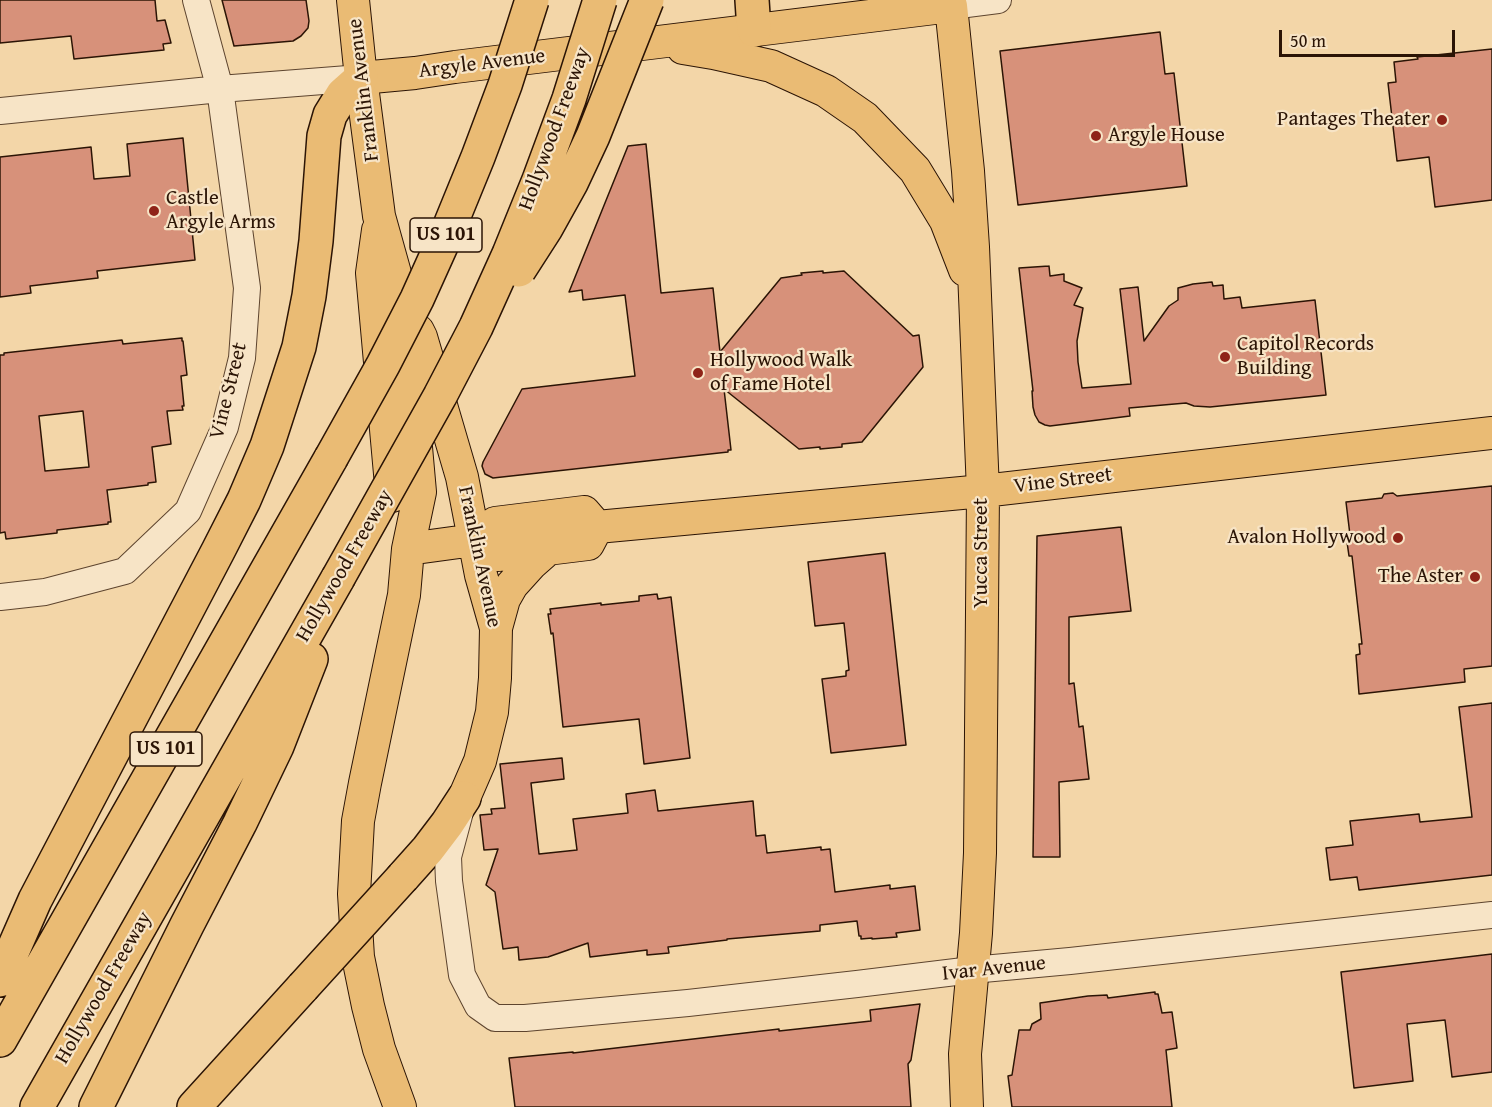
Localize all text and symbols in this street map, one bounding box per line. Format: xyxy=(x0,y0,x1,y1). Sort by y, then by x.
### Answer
street label: Franklin Avenue xyxy=(343,17,385,163)
scale bar xyxy=(1282,18,1458,56)
text: 50 m xyxy=(1290,27,1326,54)
street label: Argyle Avenue xyxy=(417,44,547,84)
street label: Hollywood Freeway xyxy=(514,44,596,214)
place label: Pantages Theater xyxy=(1277,107,1430,133)
marker: Pantages Theater xyxy=(1435,113,1449,127)
place label: Argyle House xyxy=(1108,123,1225,149)
marker: Argyle House xyxy=(1089,129,1103,143)
place label: Castle Argyle Arms xyxy=(166,186,276,236)
marker: Castle Argyle Arms xyxy=(147,204,161,218)
road number: US 101 xyxy=(410,218,482,252)
place label: Capitol Records Building xyxy=(1237,332,1374,382)
street label: Vine Street xyxy=(205,340,253,442)
place label: Hollywood Walk of Fame Hotel xyxy=(710,348,852,398)
marker: Capitol Records Building xyxy=(1218,350,1232,364)
marker: Hollywood Walk of Fame Hotel xyxy=(691,366,705,380)
street label: Vine Street xyxy=(1012,462,1114,500)
street label: Franklin Avenue xyxy=(452,484,506,630)
street label: Hollywood Freeway xyxy=(291,485,399,647)
street label: Yucca Street xyxy=(969,498,995,608)
place label: Avalon Hollywood xyxy=(1227,525,1386,551)
marker: Avalon Hollywood xyxy=(1391,531,1405,545)
place label: The Aster xyxy=(1378,564,1463,590)
marker: The Aster xyxy=(1468,570,1482,584)
road number: US 101 xyxy=(130,732,202,766)
street label: Hollywood Freeway xyxy=(50,907,158,1069)
street label: Ivar Avenue xyxy=(941,951,1047,987)

